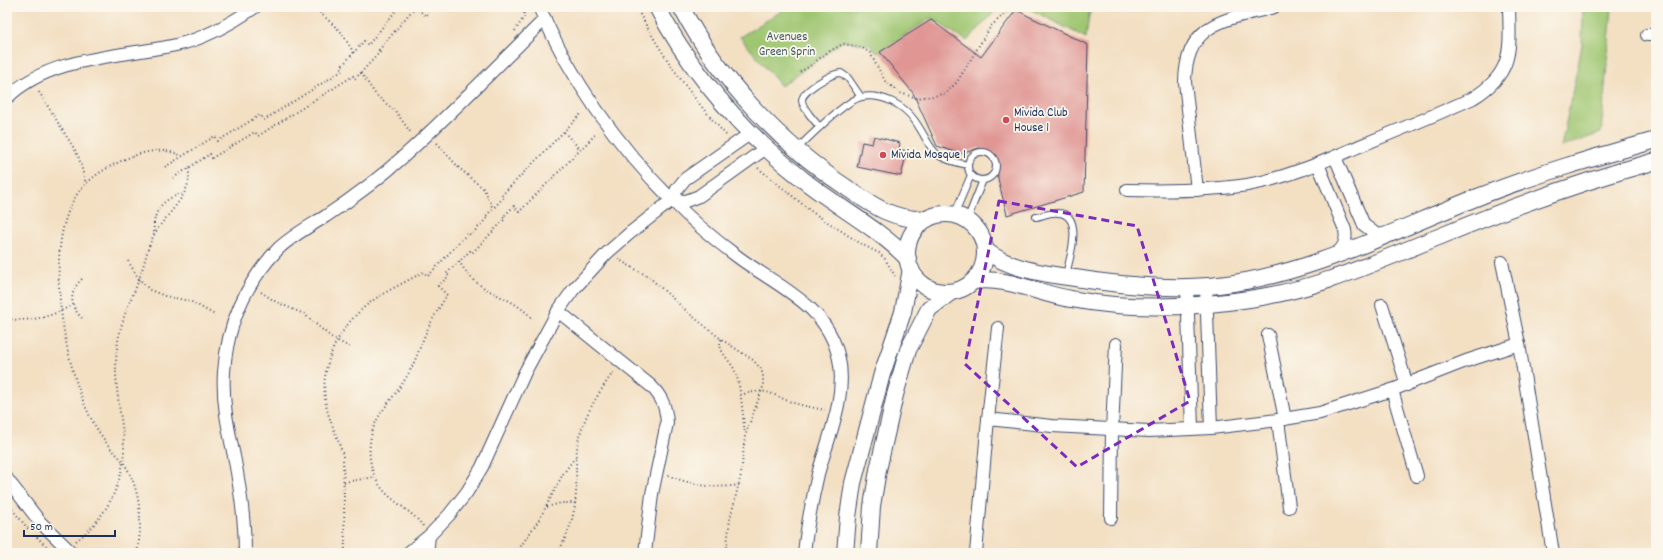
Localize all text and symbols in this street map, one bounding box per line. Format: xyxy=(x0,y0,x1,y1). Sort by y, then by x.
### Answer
park label: Avenues Green Sprin xyxy=(759,28,815,62)
place label: Mivida Club House 1 xyxy=(1014,104,1068,138)
marker: Mivida Club House 1 xyxy=(1001,115,1011,125)
place label: Mivida Mosque 1 xyxy=(891,146,966,165)
marker: Mivida Mosque 1 xyxy=(878,150,888,160)
scale bar xyxy=(24,512,115,538)
text: 50 m xyxy=(30,519,53,536)

